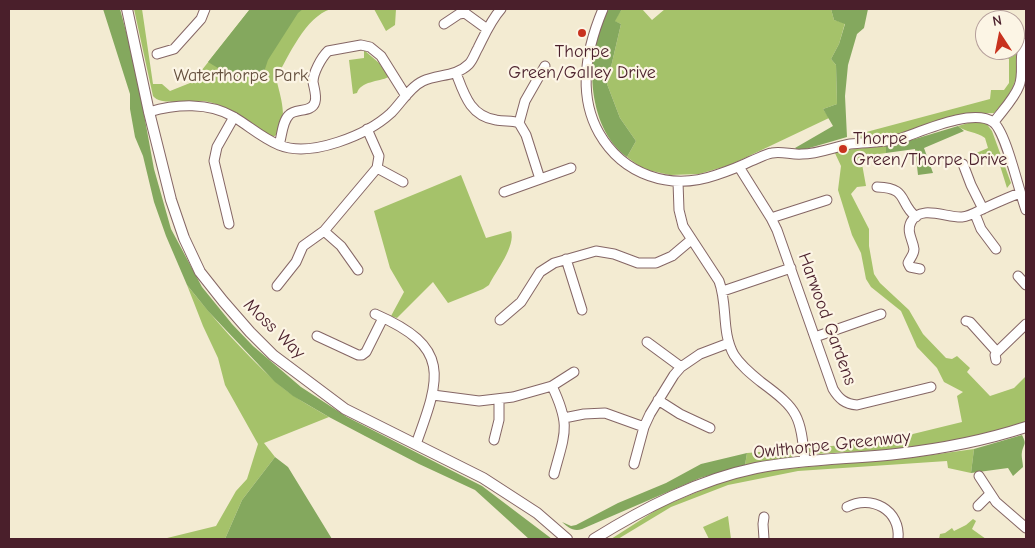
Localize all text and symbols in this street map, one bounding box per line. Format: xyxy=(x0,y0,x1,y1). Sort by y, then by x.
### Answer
north arrow xyxy=(975,10,1025,60)
text: N xyxy=(991,12,1003,30)
marker: Thorpe Green/Galley Drive xyxy=(576,27,588,39)
place label: Thorpe Green/Galley Drive xyxy=(508,41,656,84)
park label: Waterthorpe Park xyxy=(174,65,308,87)
place label: Thorpe Green/Thorpe Drive xyxy=(853,128,1007,170)
marker: Thorpe Green/Thorpe Drive xyxy=(837,143,849,155)
street label: Harwood Gardens xyxy=(793,250,861,388)
street label: Moss Way xyxy=(239,294,309,364)
street label: Owlthorpe Greenway xyxy=(752,426,912,464)

